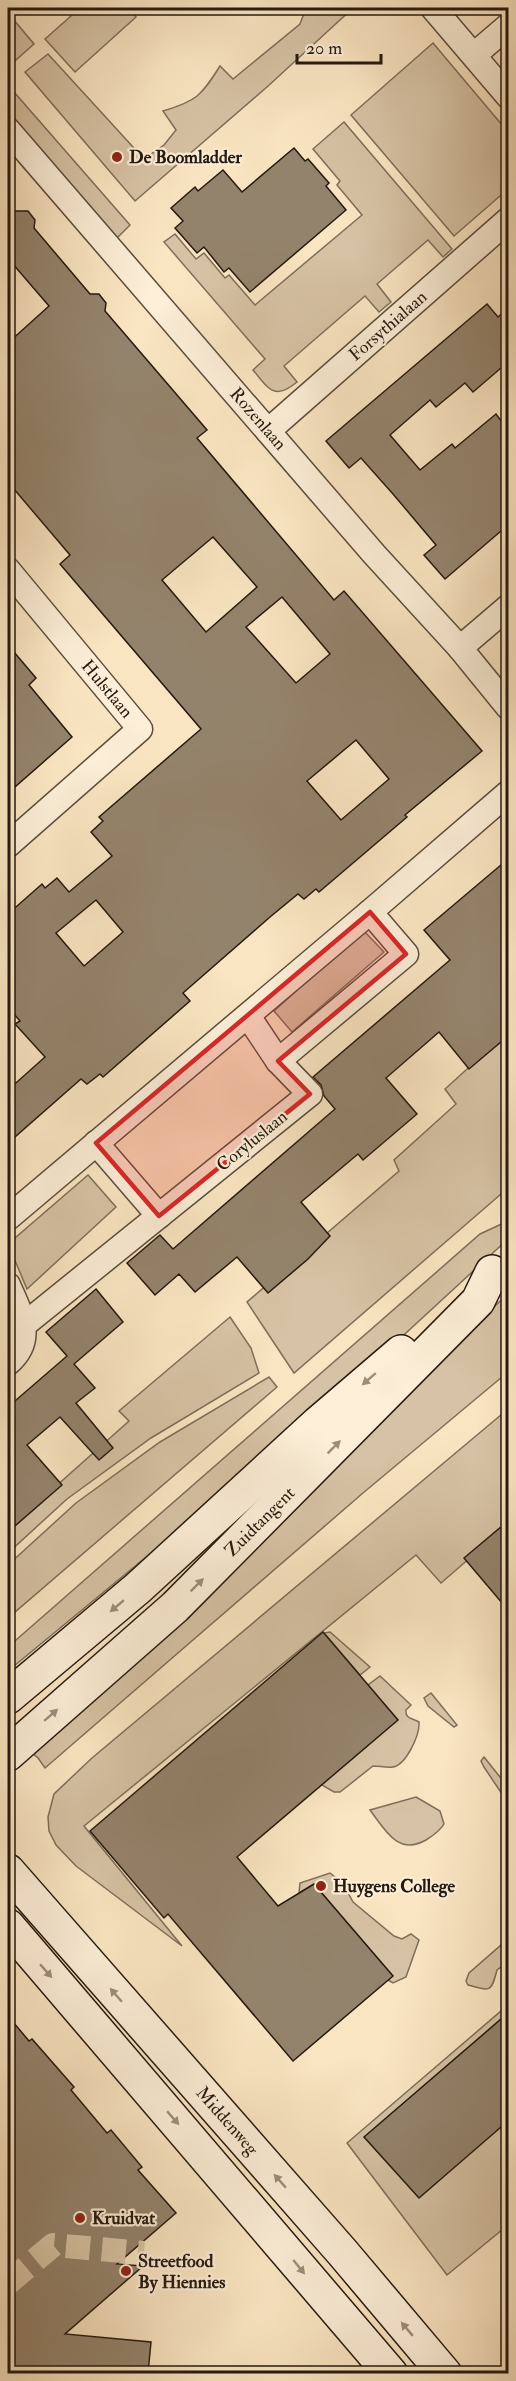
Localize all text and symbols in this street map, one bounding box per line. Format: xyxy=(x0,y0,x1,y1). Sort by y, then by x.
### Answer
scale bar xyxy=(297,27,381,65)
text: 20 m xyxy=(306,37,342,60)
place label: De Boomladder xyxy=(129,146,242,169)
marker: De Boomladder xyxy=(110,150,124,164)
street label: Forsythialaan xyxy=(344,286,432,366)
street label: Rozenlaan xyxy=(225,383,291,455)
street label: Hulstlaan xyxy=(76,655,138,723)
street label: Coryluslaan xyxy=(212,1105,292,1177)
one-way arrow xyxy=(362,1372,377,1385)
one-way arrow xyxy=(327,1441,341,1455)
street label: Zuidtangent xyxy=(220,1482,300,1562)
one-way arrow xyxy=(189,1579,203,1593)
one-way arrow xyxy=(110,1599,125,1612)
one-way arrow xyxy=(44,1708,59,1722)
place label: Huygens College xyxy=(333,1875,456,1898)
marker: Huygens College xyxy=(314,1879,328,1893)
one-way arrow xyxy=(39,1963,52,1978)
one-way arrow xyxy=(110,1988,123,2003)
street label: Middenweg xyxy=(191,2082,264,2161)
one-way arrow xyxy=(166,2110,179,2125)
one-way arrow xyxy=(274,2174,287,2189)
place label: Kruidvat xyxy=(92,2207,155,2230)
marker: Kruidvat xyxy=(73,2211,87,2225)
place label: Streetfood By Hiennies xyxy=(138,2250,225,2294)
one-way arrow xyxy=(292,2259,305,2274)
marker: Streetfood By Hiennies xyxy=(119,2264,133,2278)
one-way arrow xyxy=(401,2321,414,2337)

